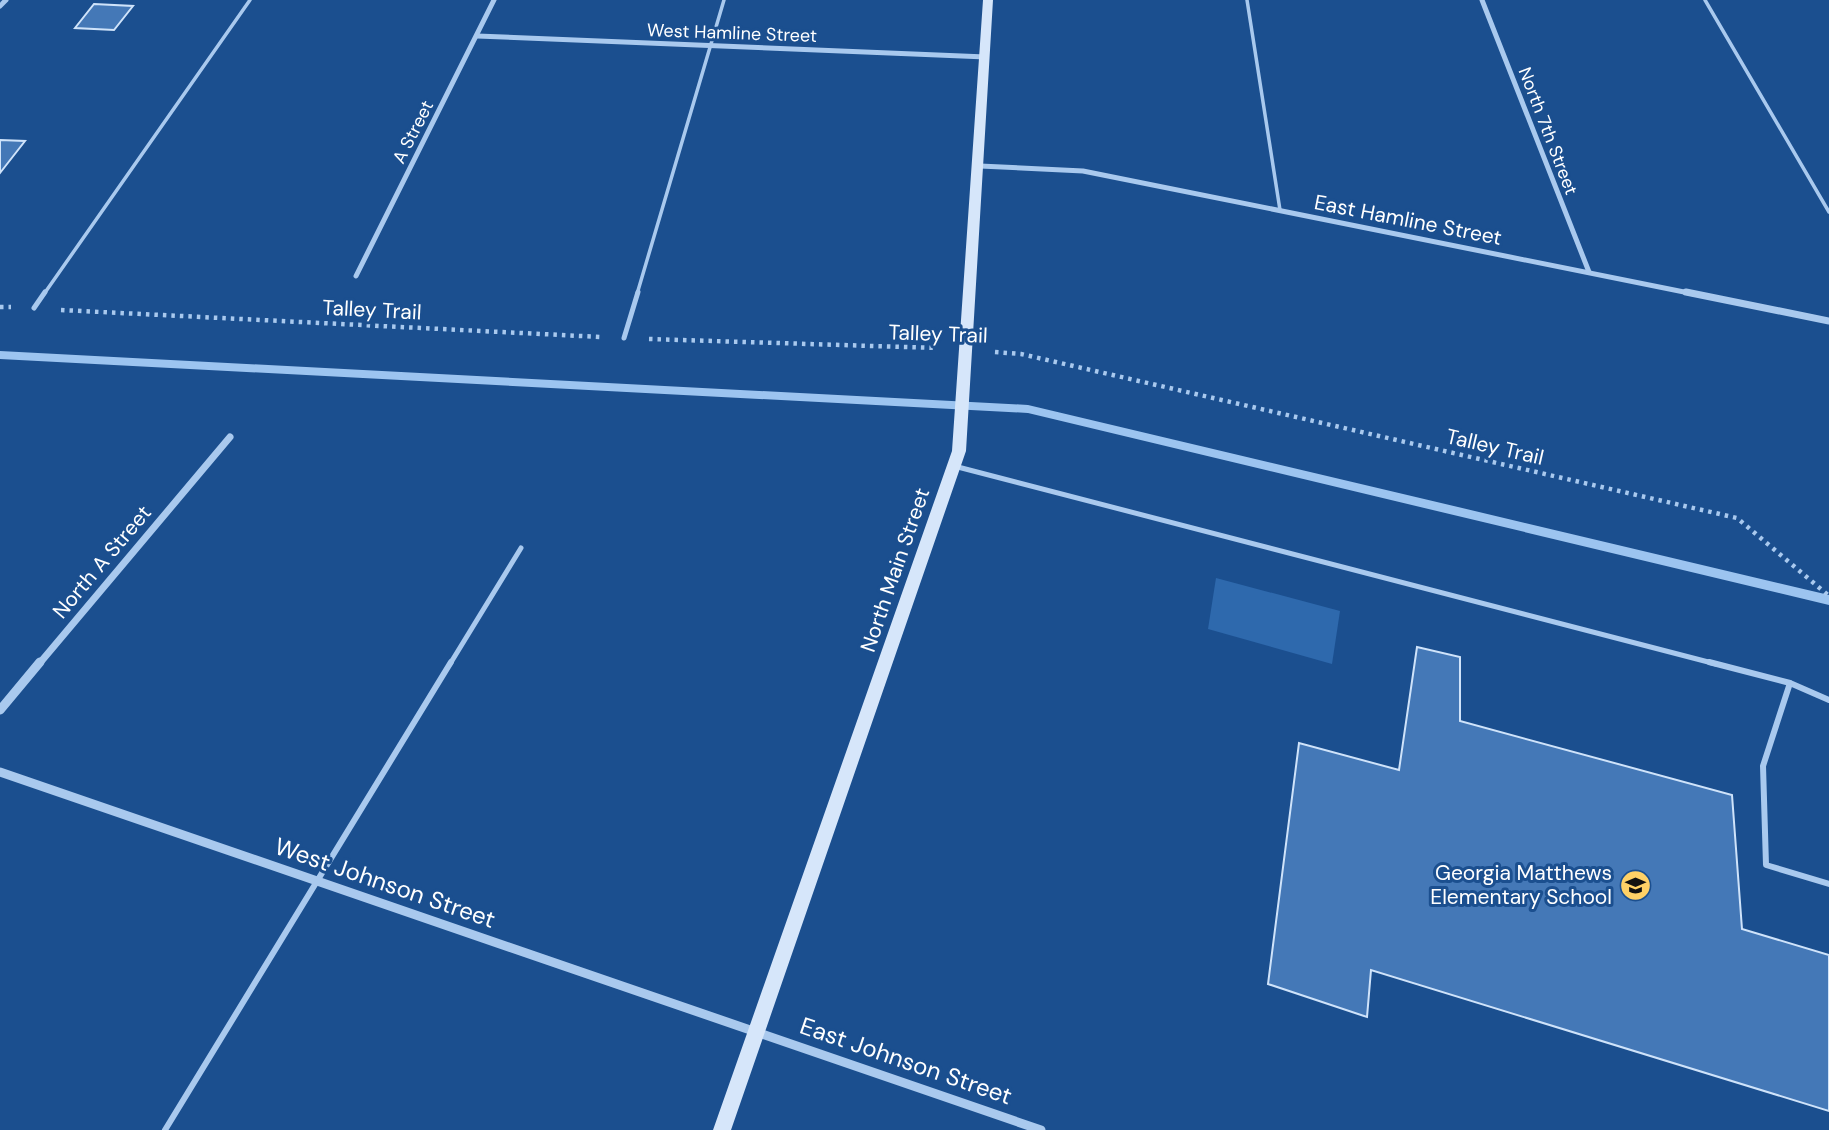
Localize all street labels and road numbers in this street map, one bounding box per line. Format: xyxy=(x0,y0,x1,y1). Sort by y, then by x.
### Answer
street label: West Hamline Street xyxy=(647,18,817,48)
street label: North 7th Street xyxy=(1513,64,1583,198)
street label: A Street xyxy=(387,96,439,168)
street label: East Hamline Street xyxy=(1312,188,1504,252)
street label: Talley Trail xyxy=(322,293,422,327)
street label: Talley Trail xyxy=(888,318,988,350)
street label: Talley Trail xyxy=(1443,422,1547,472)
street label: North Main Street xyxy=(854,484,936,656)
street label: North A Street xyxy=(46,500,158,624)
street label: West Johnson Street xyxy=(271,830,500,935)
street label: East Johnson Street xyxy=(796,1010,1016,1111)

